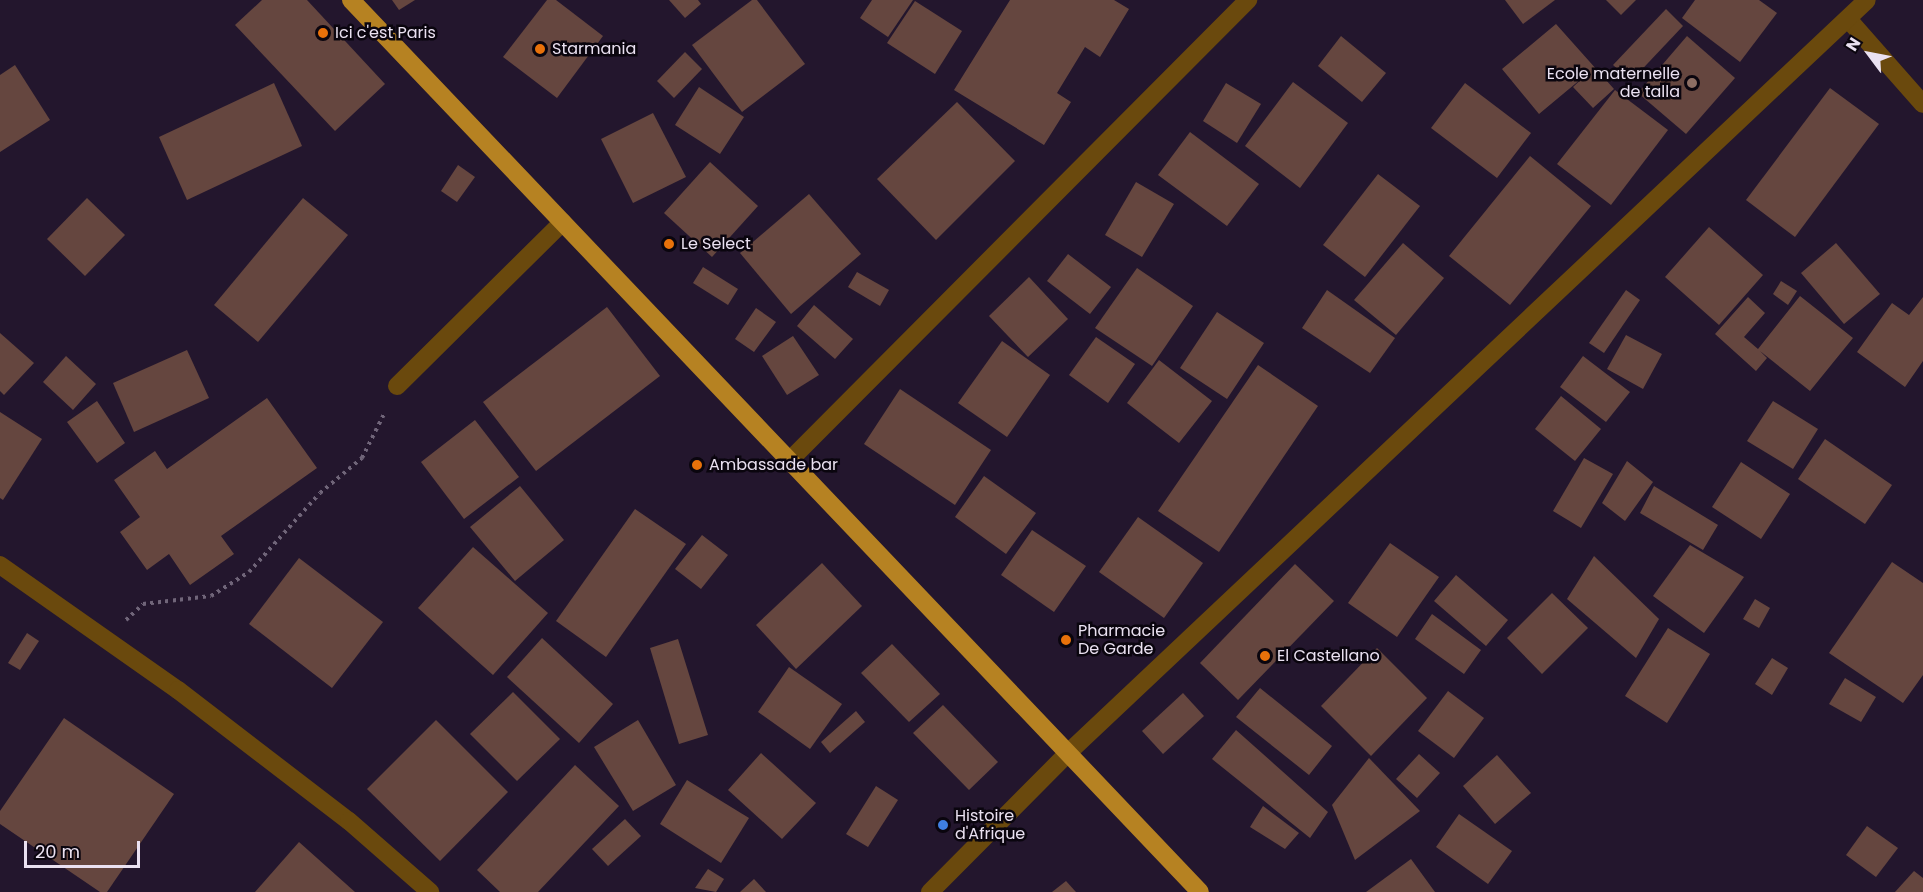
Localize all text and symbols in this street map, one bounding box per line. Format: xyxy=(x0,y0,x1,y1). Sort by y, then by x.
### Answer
place label: Ici c'est Paris xyxy=(335,23,436,43)
north arrow xyxy=(1839,24,1899,84)
marker: Ici c'est Paris xyxy=(316,26,330,40)
text: N xyxy=(1840,33,1866,55)
place label: Starmania xyxy=(552,39,636,59)
marker: Starmania xyxy=(533,42,547,56)
place label: Ecole maternelle de talla xyxy=(1547,64,1680,102)
marker: Ecole maternelle de talla xyxy=(1685,76,1699,90)
place label: Le Select xyxy=(681,234,751,254)
marker: Le Select xyxy=(662,237,676,251)
place label: Ambassade bar xyxy=(709,455,838,475)
marker: Ambassade bar xyxy=(690,458,704,472)
place label: Pharmacie De Garde xyxy=(1078,621,1165,659)
marker: Pharmacie De Garde xyxy=(1059,633,1073,647)
place label: El Castellano xyxy=(1277,646,1380,666)
marker: El Castellano xyxy=(1258,649,1272,663)
place label: Histoire d'Afrique xyxy=(955,806,1025,844)
marker: Histoire d'Afrique xyxy=(936,818,950,832)
scale bar xyxy=(27,829,142,867)
text: 20 m xyxy=(35,839,80,864)

